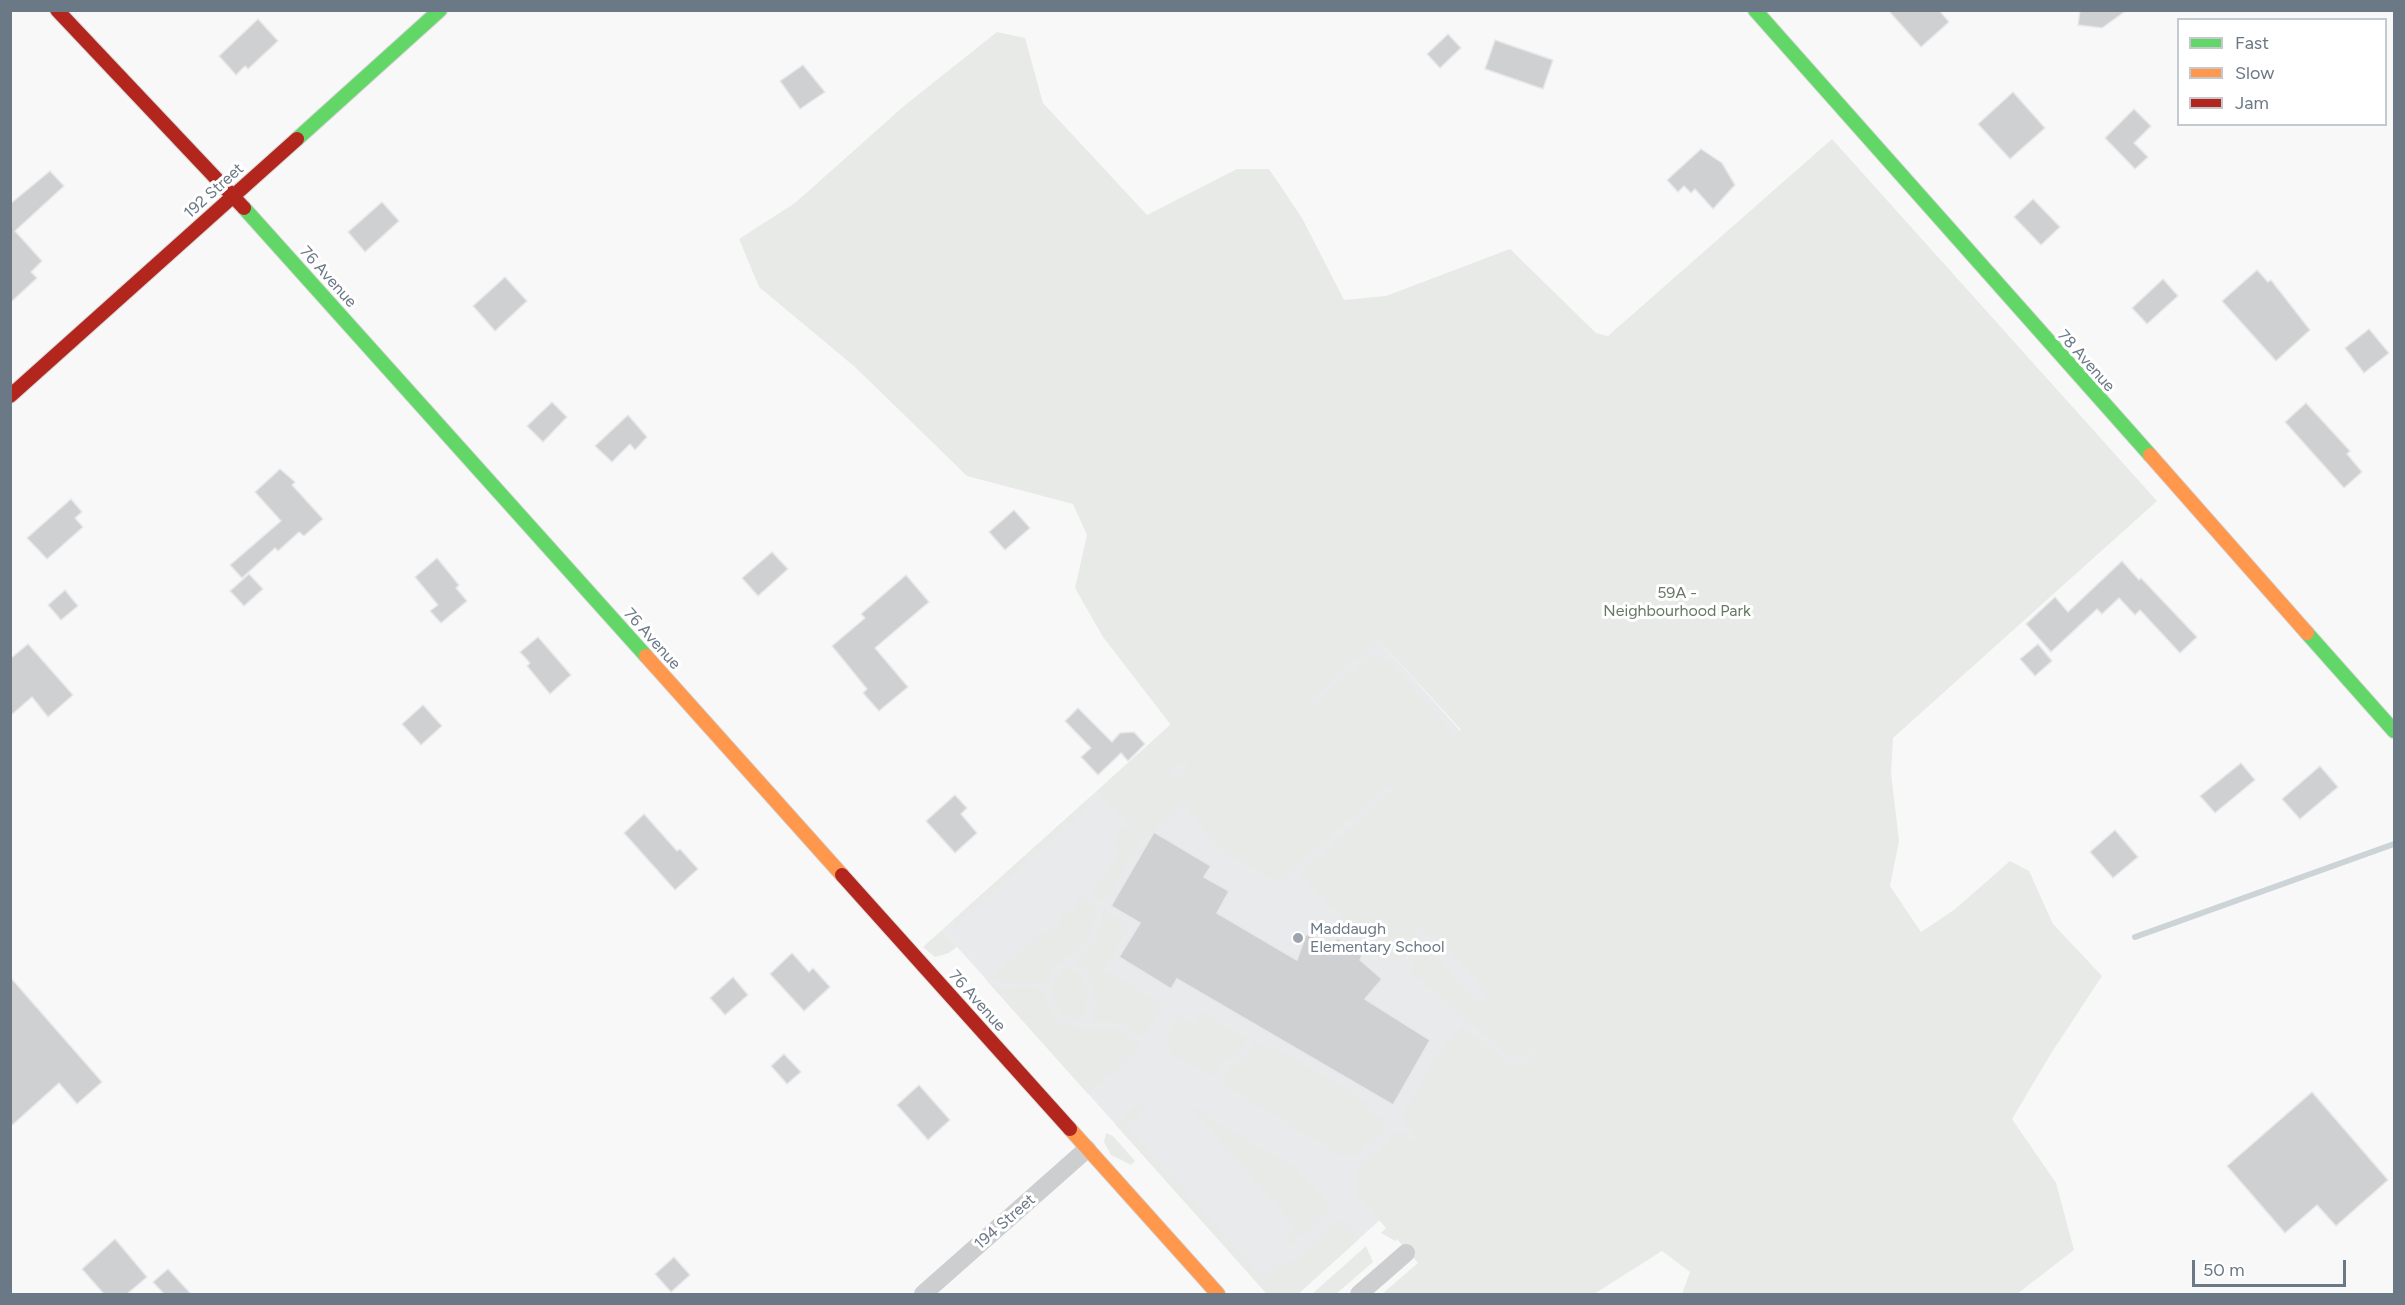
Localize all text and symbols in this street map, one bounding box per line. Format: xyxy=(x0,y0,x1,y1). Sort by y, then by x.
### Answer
legend xyxy=(2177,18,2387,126)
text: Fast xyxy=(2235,32,2269,54)
text: Slow xyxy=(2235,62,2274,84)
text: Jam xyxy=(2235,92,2269,114)
street label: 192 Street xyxy=(180,159,248,223)
street label: 76 Avenue xyxy=(296,242,360,312)
street label: 78 Avenue xyxy=(2053,326,2119,396)
park label: 59A - Neighbourhood Park xyxy=(1603,583,1751,621)
street label: 76 Avenue xyxy=(620,604,684,674)
place label: Maddaugh Elementary School xyxy=(1310,919,1444,957)
marker: Maddaugh Elementary School xyxy=(1291,931,1305,945)
street label: 76 Avenue xyxy=(945,966,1009,1036)
street label: 194 Street xyxy=(971,1190,1039,1254)
scale bar xyxy=(2195,1248,2350,1286)
text: 50 m xyxy=(2203,1259,2245,1281)

